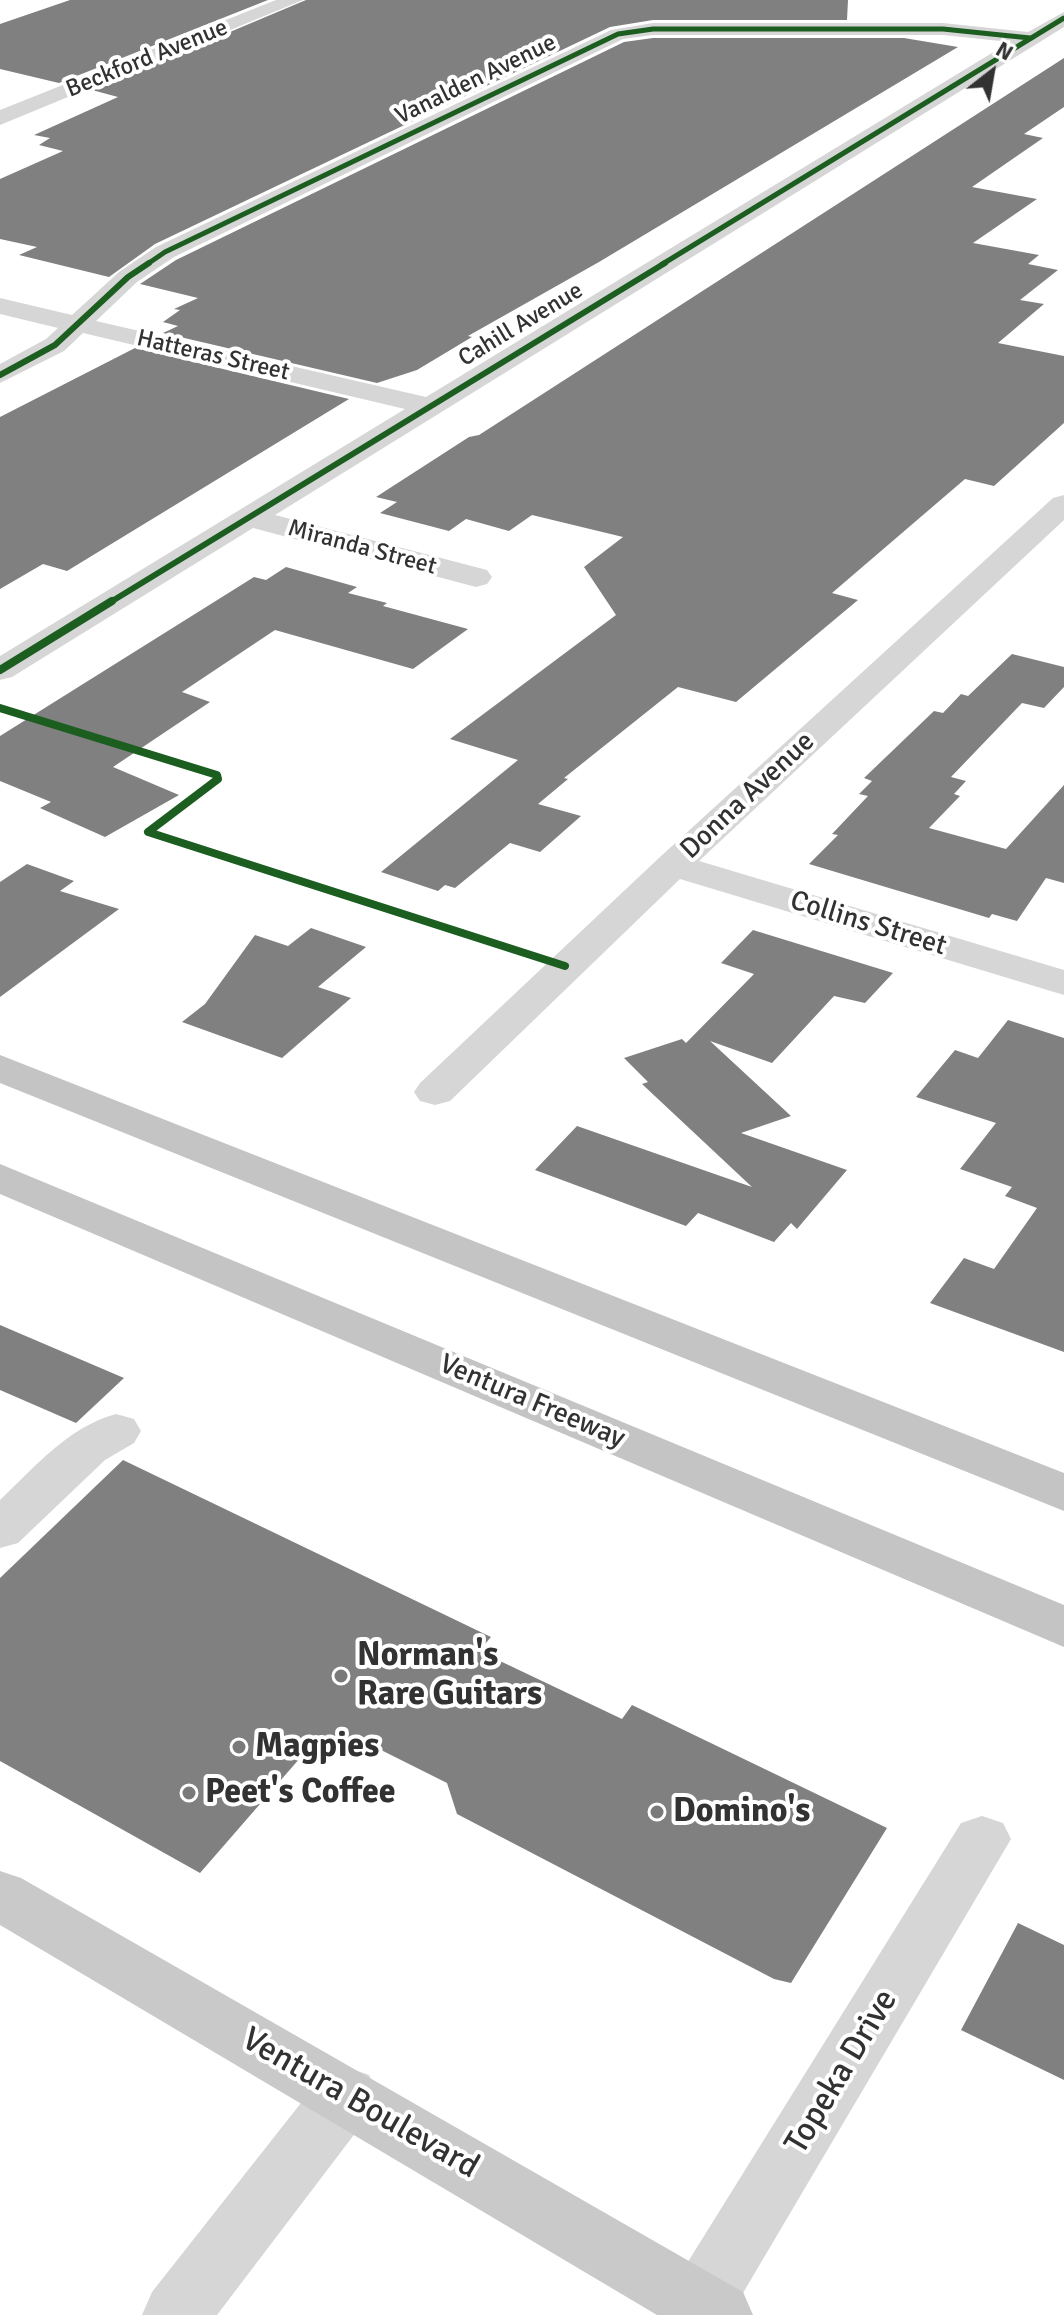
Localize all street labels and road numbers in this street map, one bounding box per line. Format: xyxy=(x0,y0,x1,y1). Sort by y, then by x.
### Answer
street label: Beckford Avenue xyxy=(62,13,232,105)
street label: Vanalden Avenue xyxy=(391,29,561,131)
street label: Cahill Avenue xyxy=(453,277,589,373)
street label: Hatteras Street xyxy=(134,324,292,388)
street label: Miranda Street xyxy=(285,514,439,582)
street label: Donna Avenue xyxy=(674,725,822,867)
street label: Collins Street xyxy=(786,884,950,964)
street label: Ventura Freeway xyxy=(434,1348,630,1456)
street label: Topeka Drive xyxy=(777,1982,907,2162)
street label: Ventura Boulevard xyxy=(234,2020,486,2188)

